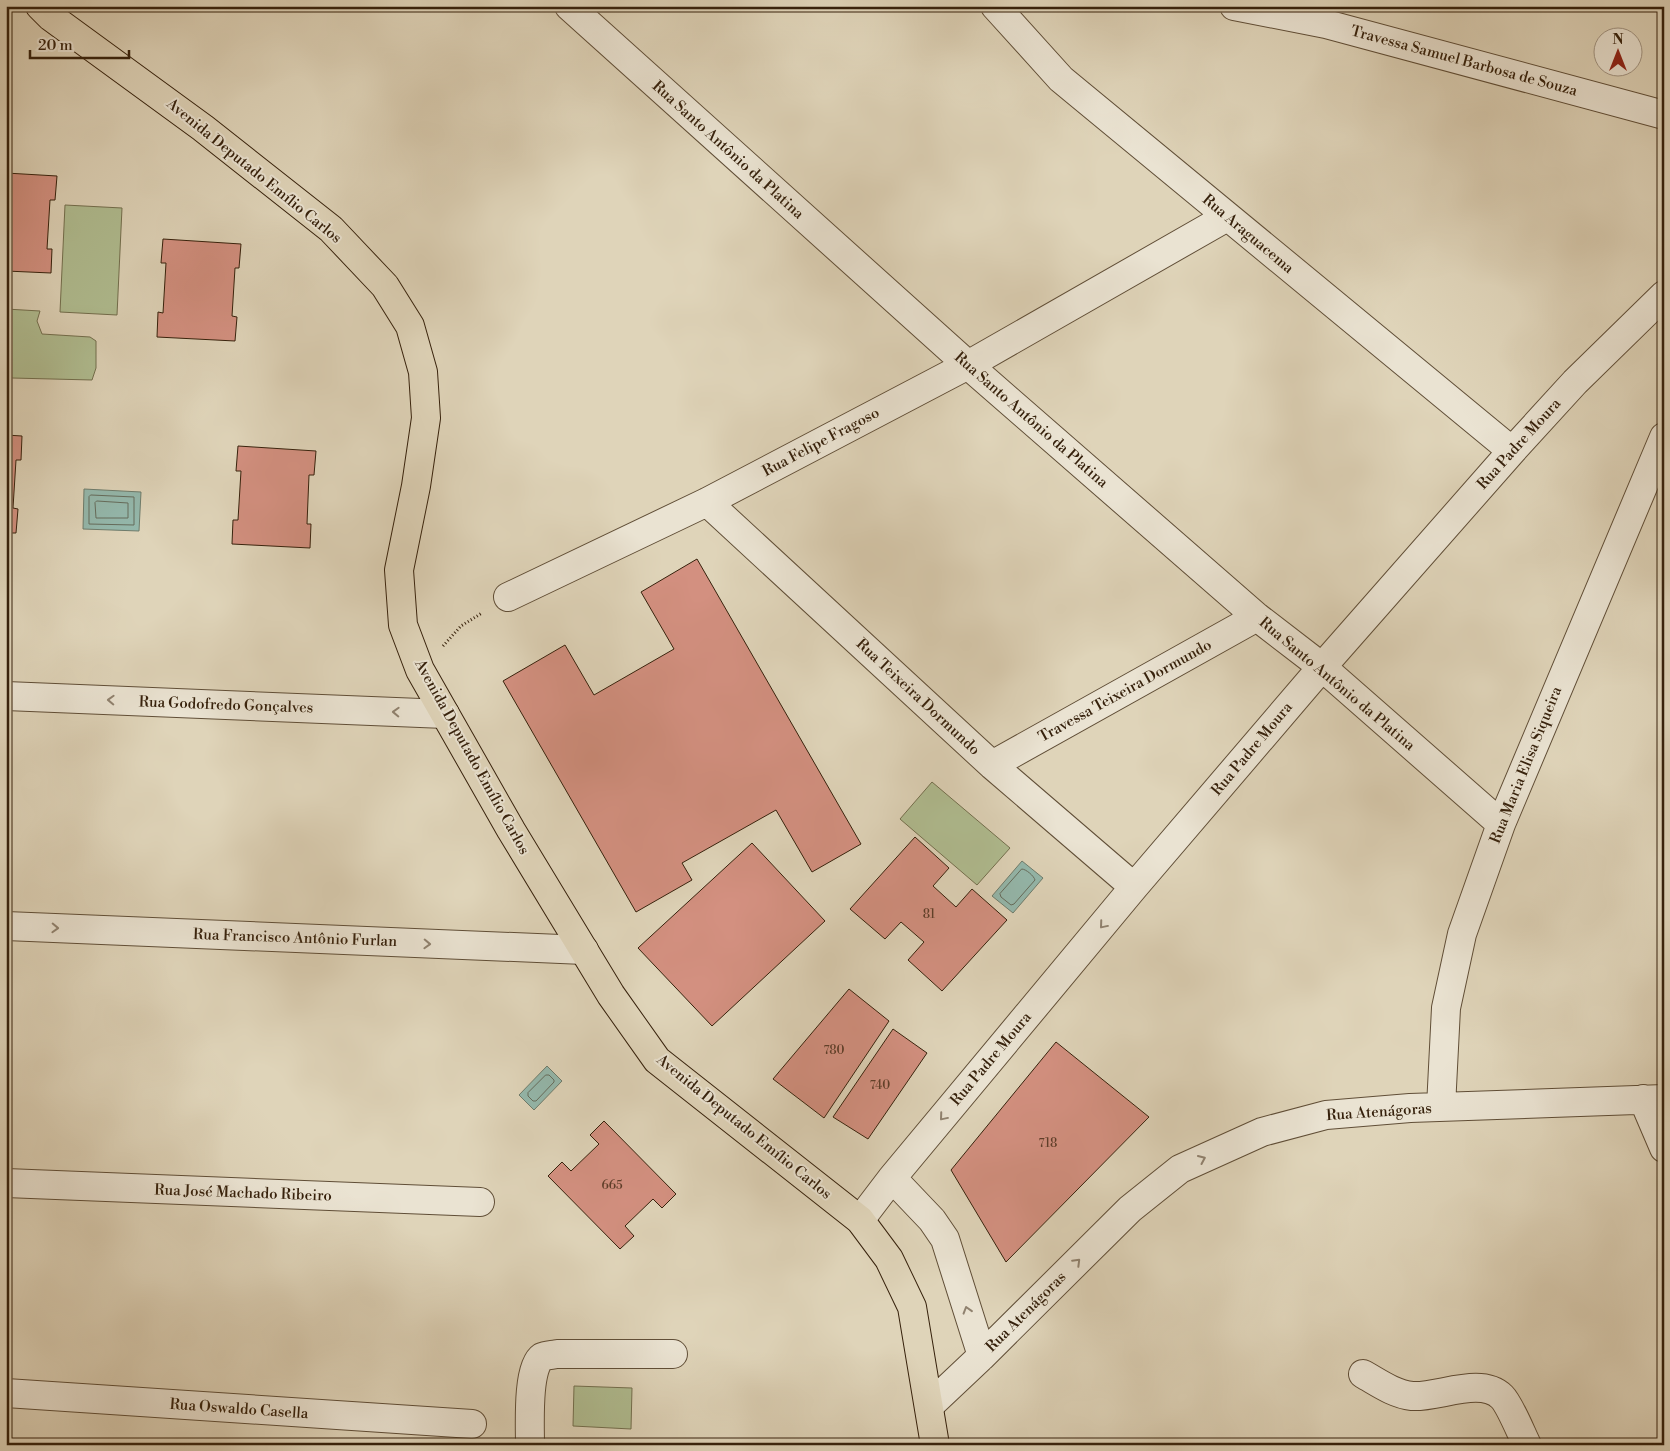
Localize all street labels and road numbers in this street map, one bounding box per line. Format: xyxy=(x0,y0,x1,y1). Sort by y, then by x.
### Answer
street label: Travessa Samuel Barbosa de Souza xyxy=(1349,22,1580,101)
street label: Rua Santo Antônio da Platina xyxy=(648,77,808,224)
street label: Avenida Deputado Emílio Carlos xyxy=(162,94,345,248)
street label: Rua Araguacema xyxy=(1198,190,1298,278)
street label: Rua Santo Antônio da Platina xyxy=(950,348,1112,492)
street label: Rua Padre Moura xyxy=(1473,394,1565,494)
street label: Rua Felipe Fragoso xyxy=(759,403,883,481)
street label: Rua Santo Antônio da Platina xyxy=(1255,613,1419,755)
street label: Rua Teixeira Dormundo xyxy=(852,635,984,759)
street label: Travessa Teixeira Dormundo xyxy=(1035,635,1215,747)
street label: Avenida Deputado Emílio Carlos xyxy=(410,655,534,858)
street label: Rua Maria Elisa Siqueira xyxy=(1486,683,1566,846)
street label: Rua Godofredo Gonçalves xyxy=(138,692,314,718)
street label: Rua Padre Moura xyxy=(1207,698,1297,800)
street label: Rua Francisco Antônio Furlan xyxy=(193,925,397,951)
street label: Rua Padre Moura xyxy=(946,1008,1036,1110)
street label: Avenida Deputado Emílio Carlos xyxy=(652,1050,835,1204)
street label: Rua Atenágoras xyxy=(1325,1099,1433,1125)
street label: Rua José Machado Ribeiro xyxy=(154,1180,332,1206)
street label: Rua Atenágoras xyxy=(982,1268,1070,1356)
street label: Rua Oswaldo Casella xyxy=(169,1395,309,1423)

